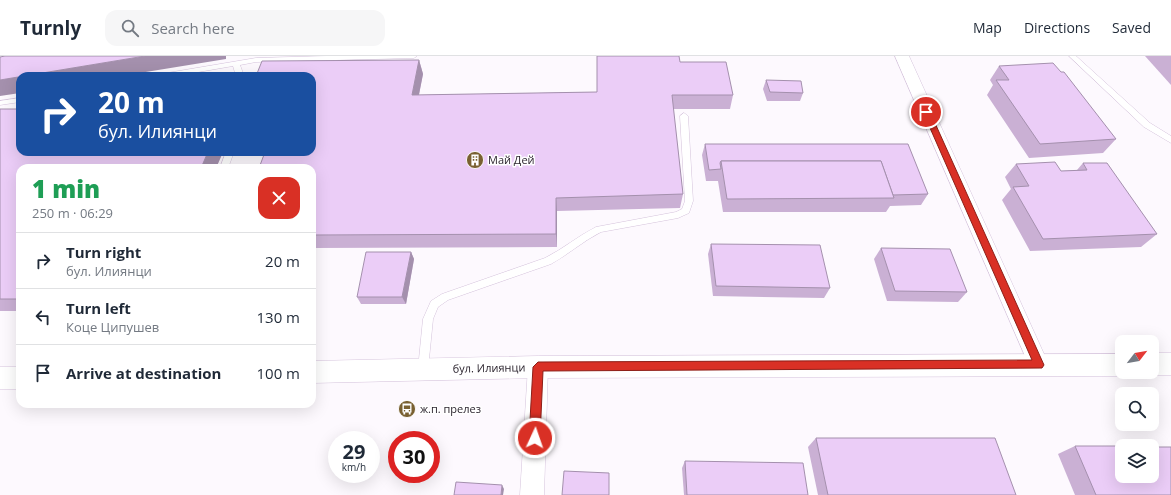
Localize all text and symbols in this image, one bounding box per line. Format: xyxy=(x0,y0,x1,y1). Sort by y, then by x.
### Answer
search box xyxy=(105,10,385,46)
text: Turnly xyxy=(20,15,81,41)
icon: search xyxy=(119,17,141,39)
text: Search here xyxy=(151,18,235,38)
text: Map xyxy=(973,18,1002,37)
text: Directions xyxy=(1024,18,1090,37)
text: Saved xyxy=(1112,18,1151,37)
text: 20 m xyxy=(98,83,165,121)
icon: right xyxy=(32,88,84,140)
pin xyxy=(909,95,943,129)
icon: arrive xyxy=(915,101,937,123)
text: бул. Илиянци xyxy=(98,119,217,143)
building icon: Май Дей xyxy=(465,150,485,170)
place label: Май Дей xyxy=(488,152,535,167)
text: 1 min xyxy=(32,172,100,205)
button: close xyxy=(258,177,300,219)
text: 250 m · 06:29 xyxy=(32,204,113,222)
text: Turn right xyxy=(66,242,141,262)
icon: right xyxy=(32,250,54,272)
text: 20 m xyxy=(265,251,300,271)
text: бул. Илиянци xyxy=(66,262,152,280)
text: Turn left xyxy=(66,298,131,318)
icon: left xyxy=(32,306,54,328)
text: 130 m xyxy=(256,307,300,327)
text: Коце Ципушев xyxy=(66,318,159,336)
north arrow xyxy=(1115,335,1159,379)
map controls xyxy=(1115,335,1159,483)
street label: бул. Илиянци xyxy=(453,359,525,376)
icon: arrive xyxy=(32,362,54,384)
text: Arrive at destination xyxy=(66,363,221,383)
text: 100 m xyxy=(256,363,300,383)
button: search xyxy=(1115,387,1159,431)
bus stop icon: ж.п. прелез xyxy=(397,399,417,419)
place label: ж.п. прелез xyxy=(420,401,481,416)
position arrow xyxy=(514,417,556,459)
speed limit sign: 30 xyxy=(388,431,440,483)
text: 29 xyxy=(343,438,365,465)
button: layers xyxy=(1115,439,1159,483)
text: km/h xyxy=(342,460,366,474)

